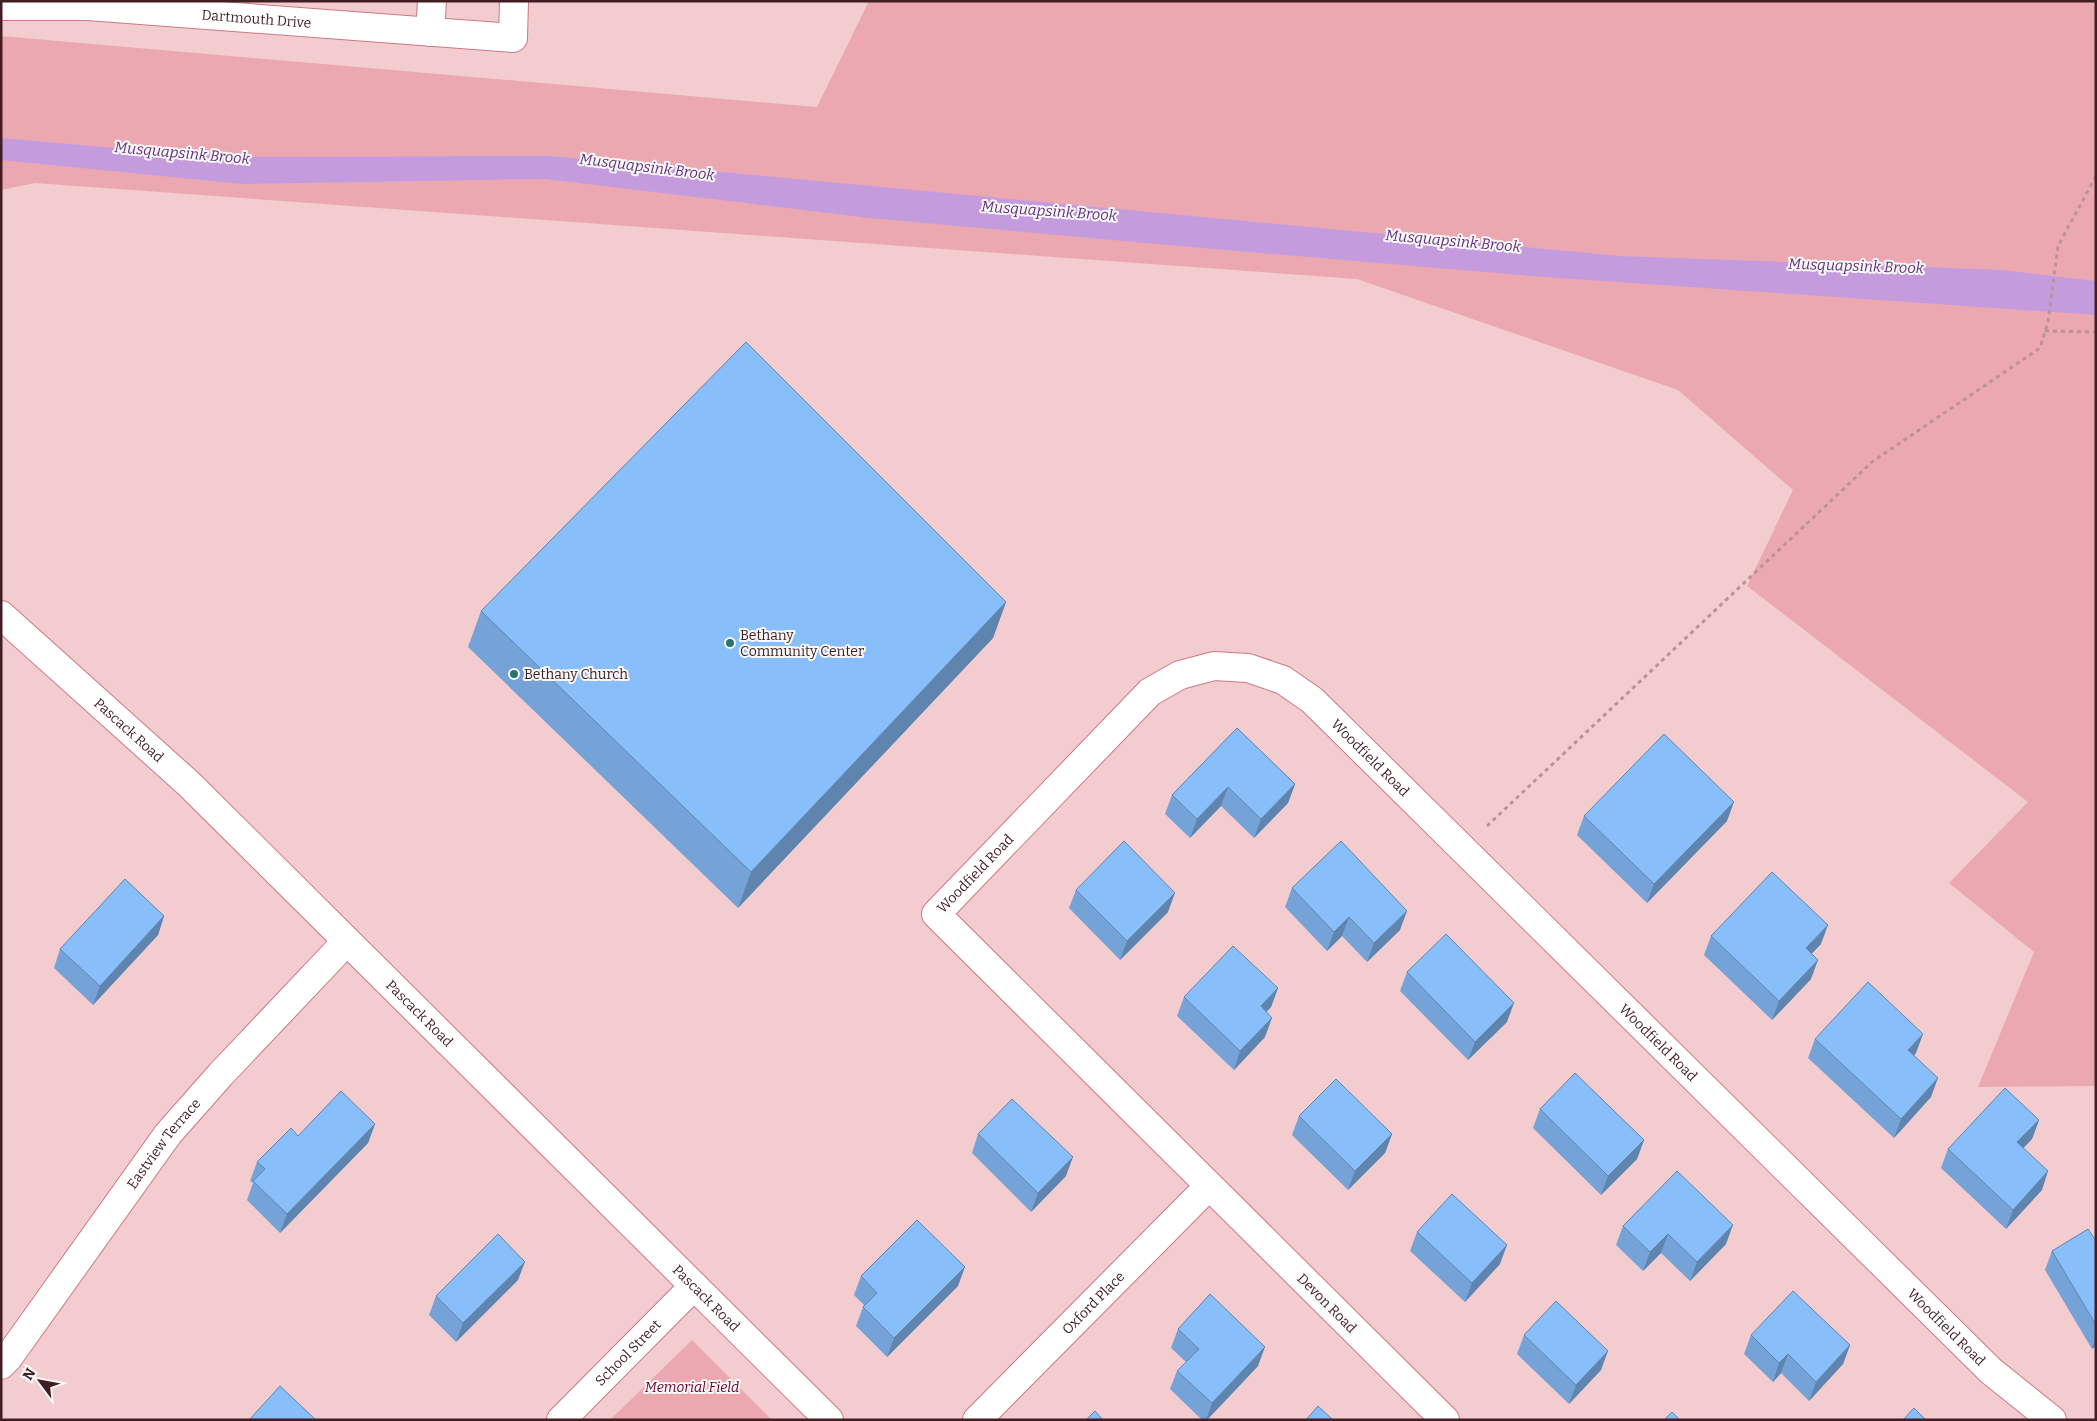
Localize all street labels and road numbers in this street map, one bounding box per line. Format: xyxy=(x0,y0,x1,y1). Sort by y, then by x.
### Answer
street label: Dartmouth Drive xyxy=(201,7,312,32)
street label: Pascack Road xyxy=(90,695,167,766)
street label: Woodfield Road xyxy=(1327,716,1412,800)
street label: Woodfield Road xyxy=(934,831,1017,917)
street label: Pascack Road xyxy=(382,977,456,1051)
street label: Woodfield Road xyxy=(1616,1000,1701,1085)
street label: Eastview Terrace xyxy=(124,1095,204,1192)
street label: Pascack Road xyxy=(669,1261,743,1335)
street label: Oxford Place xyxy=(1059,1268,1128,1338)
street label: Devon Road xyxy=(1293,1270,1360,1337)
street label: Woodfield Road xyxy=(1904,1285,1989,1370)
street label: School Street xyxy=(592,1316,665,1390)

